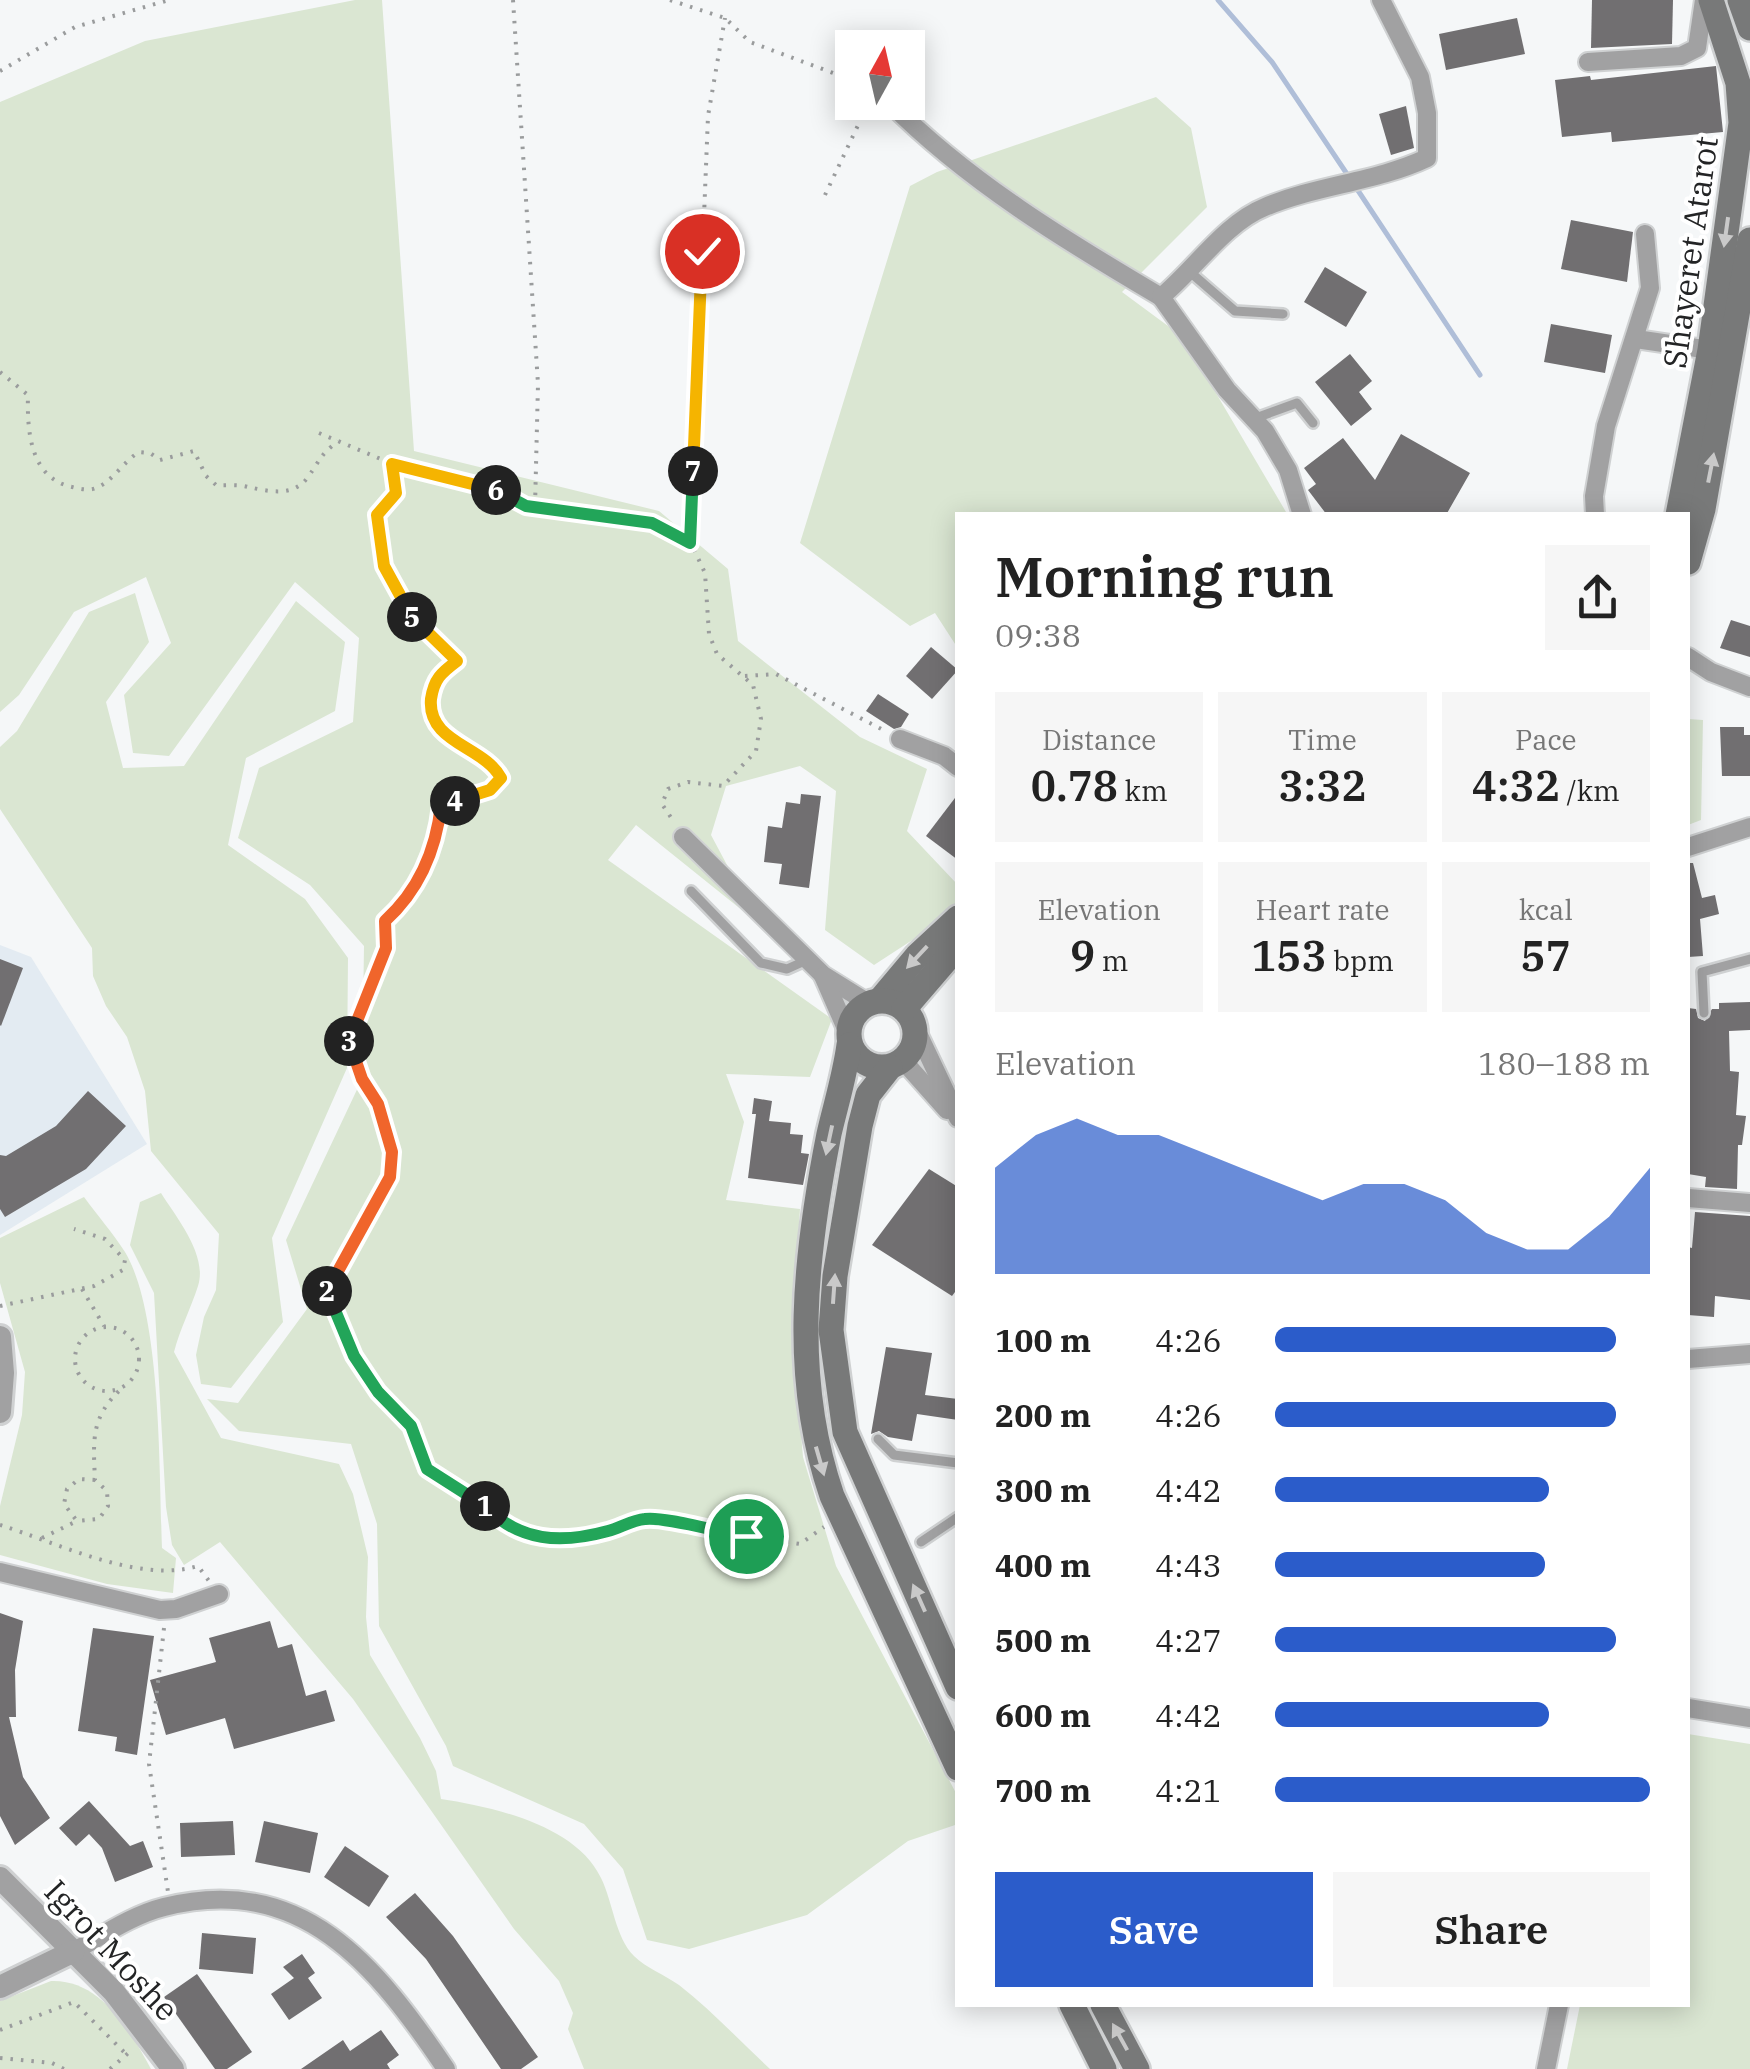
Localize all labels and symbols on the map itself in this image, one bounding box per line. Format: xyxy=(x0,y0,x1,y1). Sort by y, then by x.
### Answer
north arrow xyxy=(835,30,925,120)
street label: Shayeret Atarot xyxy=(1653,133,1727,371)
pin xyxy=(660,209,745,294)
one-way arrow xyxy=(1718,217,1734,248)
pin: 7 xyxy=(668,446,718,496)
one-way arrow xyxy=(1704,452,1720,483)
pin: 6 xyxy=(471,465,521,515)
pin: 5 xyxy=(387,592,437,642)
pin: 4 xyxy=(430,776,480,826)
one-way arrow xyxy=(906,945,929,969)
pin: 3 xyxy=(324,1016,374,1066)
one-way arrow xyxy=(820,1125,836,1156)
pin: 2 xyxy=(302,1266,352,1316)
one-way arrow xyxy=(826,1273,842,1305)
one-way arrow xyxy=(813,1446,829,1477)
pin: 1 xyxy=(460,1481,510,1531)
pin xyxy=(704,1494,789,1579)
one-way arrow xyxy=(911,1583,927,1613)
street label: Igrot Moshe xyxy=(36,1871,188,2029)
one-way arrow xyxy=(1111,2023,1129,2051)

